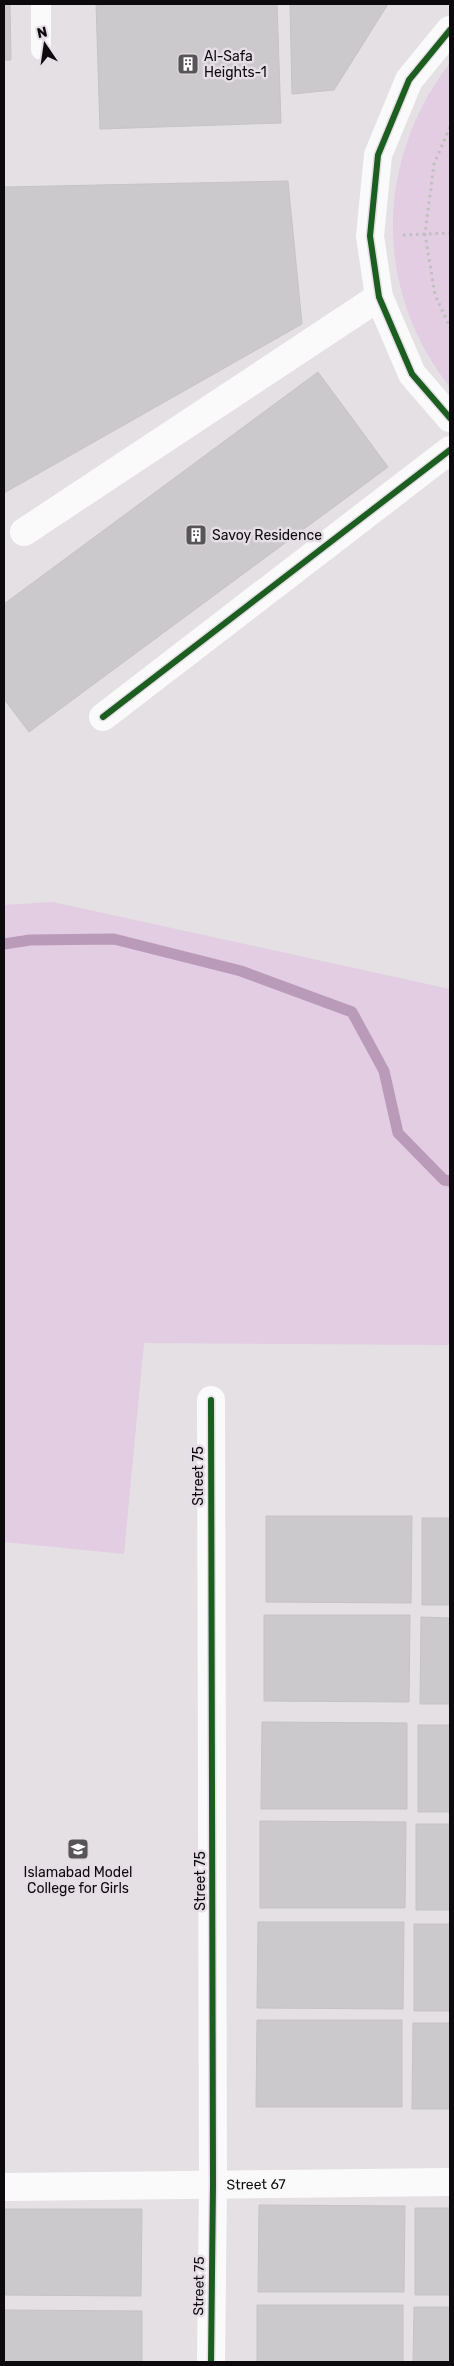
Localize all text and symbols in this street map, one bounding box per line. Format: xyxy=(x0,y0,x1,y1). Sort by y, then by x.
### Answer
north arrow xyxy=(20,20,70,70)
text: N xyxy=(35,23,49,42)
place label: Al-Safa Heights-1 xyxy=(204,48,267,81)
building icon: Al-Safa Heights-1 xyxy=(176,52,200,76)
building icon: Savoy Residence xyxy=(184,523,208,547)
place label: Savoy Residence xyxy=(212,527,322,544)
street label: Street 75 xyxy=(190,1446,207,1506)
school or university icon: Islamabad Model College for Girls xyxy=(66,1837,90,1861)
street label: Street 75 xyxy=(192,1851,209,1911)
place label: Islamabad Model College for Girls xyxy=(24,1864,132,1897)
street label: Street 67 xyxy=(226,2175,286,2193)
street label: Street 75 xyxy=(190,2256,208,2316)

